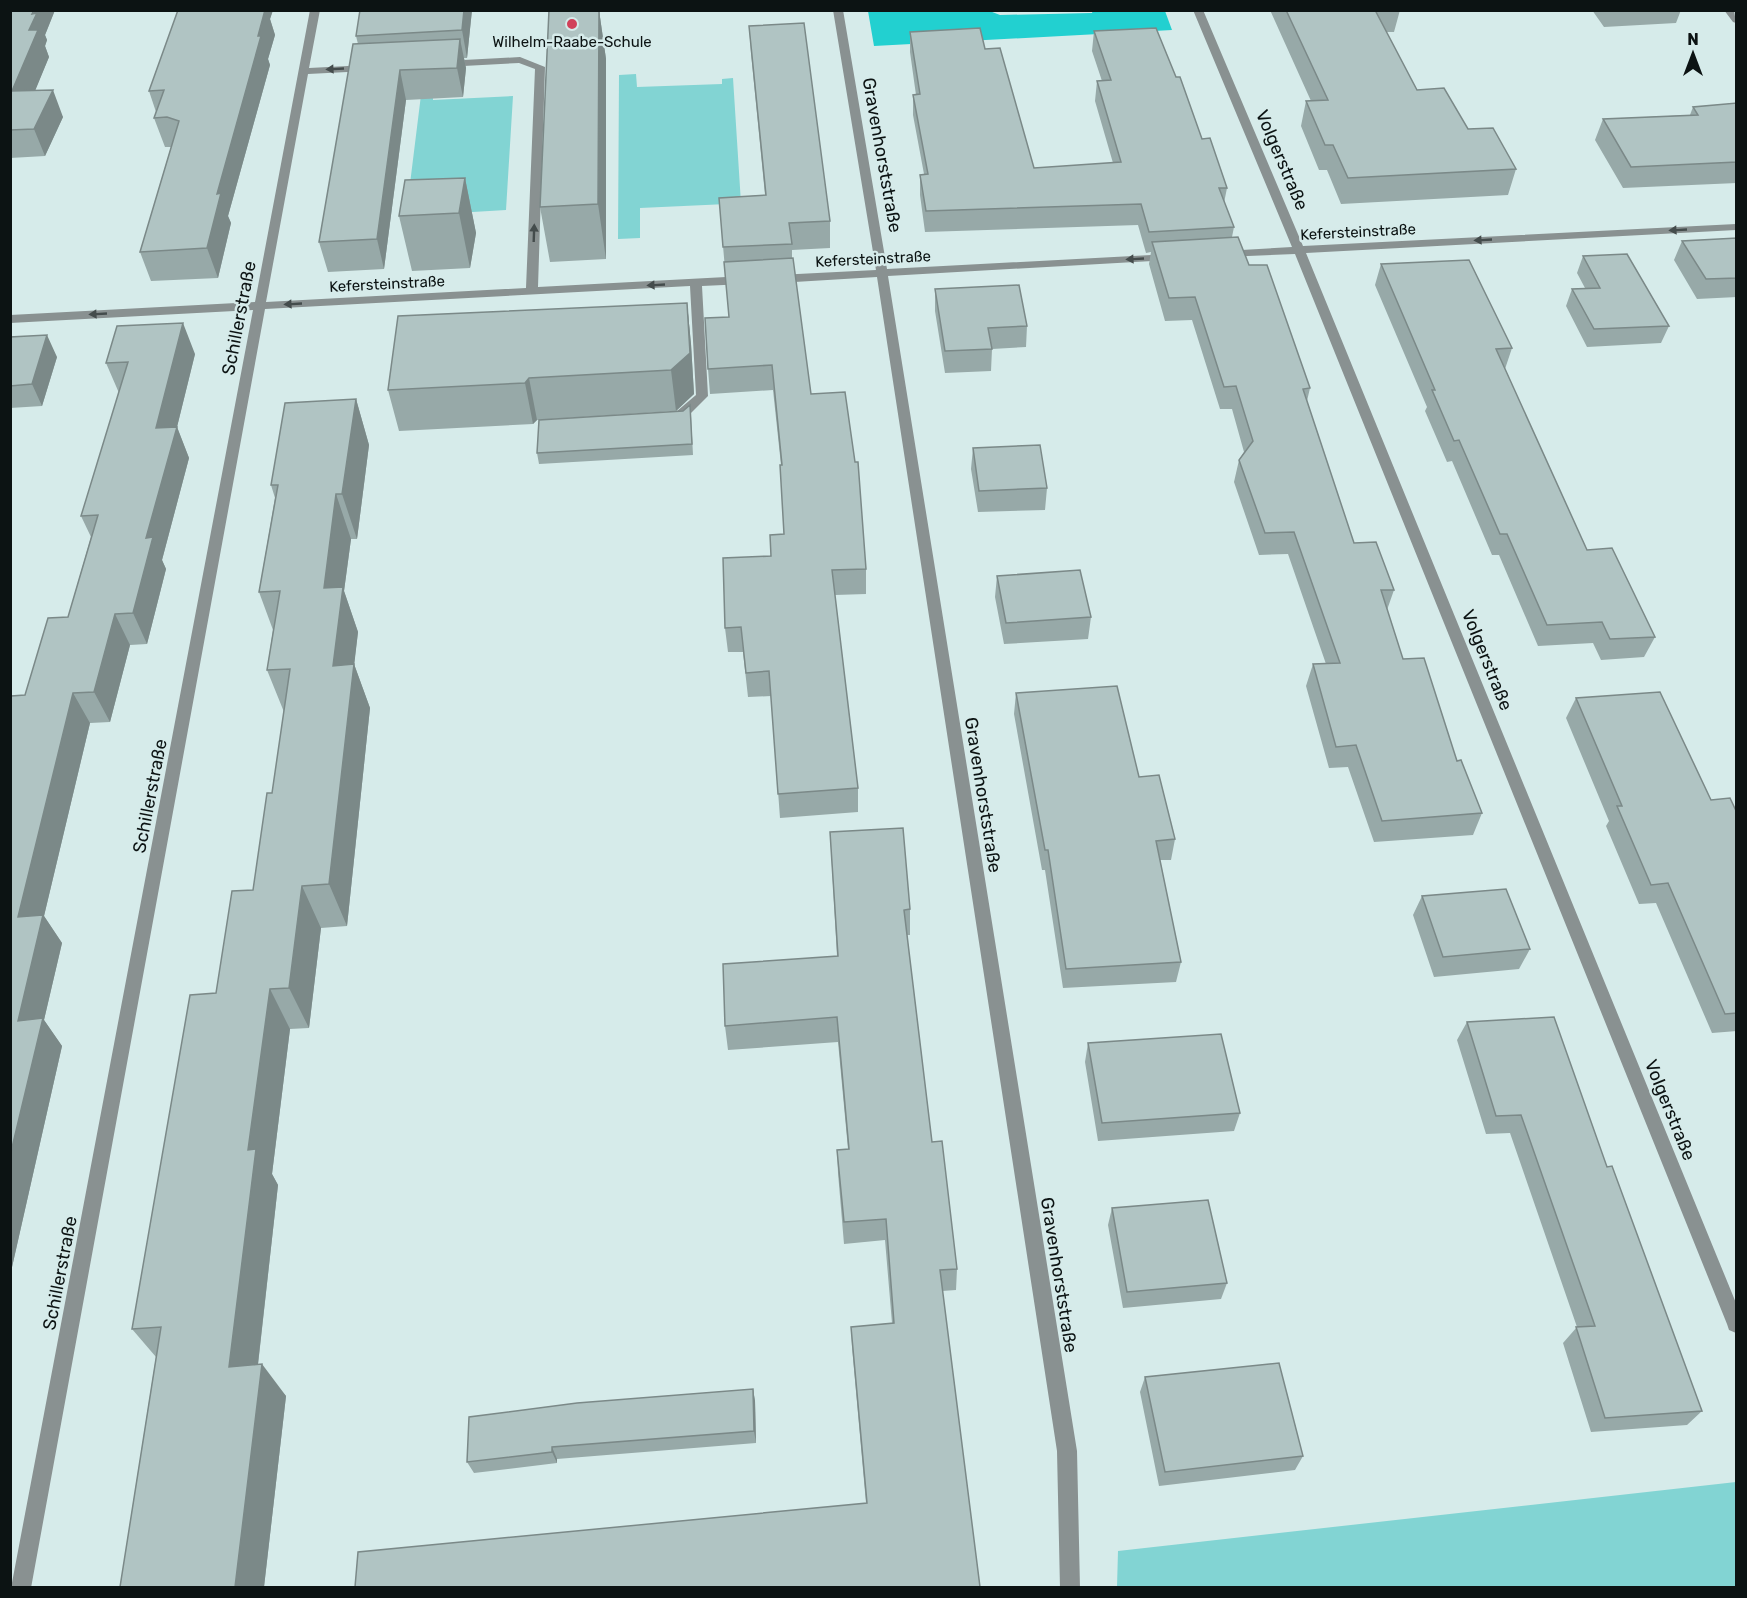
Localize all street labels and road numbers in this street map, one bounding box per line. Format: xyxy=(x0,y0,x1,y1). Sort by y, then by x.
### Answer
street label: Gravenhorststraße xyxy=(858,76,906,234)
street label: Volgerstraße xyxy=(1251,107,1313,213)
street label: Kefersteinstraße xyxy=(1300,220,1416,244)
street label: Kefersteinstraße xyxy=(815,247,931,271)
street label: Schillerstraße xyxy=(217,259,261,377)
street label: Kefersteinstraße xyxy=(329,272,445,296)
street label: Volgerstraße xyxy=(1457,606,1517,714)
street label: Gravenhorststraße xyxy=(960,716,1006,874)
street label: Schillerstraße xyxy=(128,737,172,855)
street label: Volgerstraße xyxy=(1640,1056,1700,1164)
street label: Gravenhorststraße xyxy=(1036,1196,1082,1354)
street label: Schillerstraße xyxy=(38,1214,82,1332)

